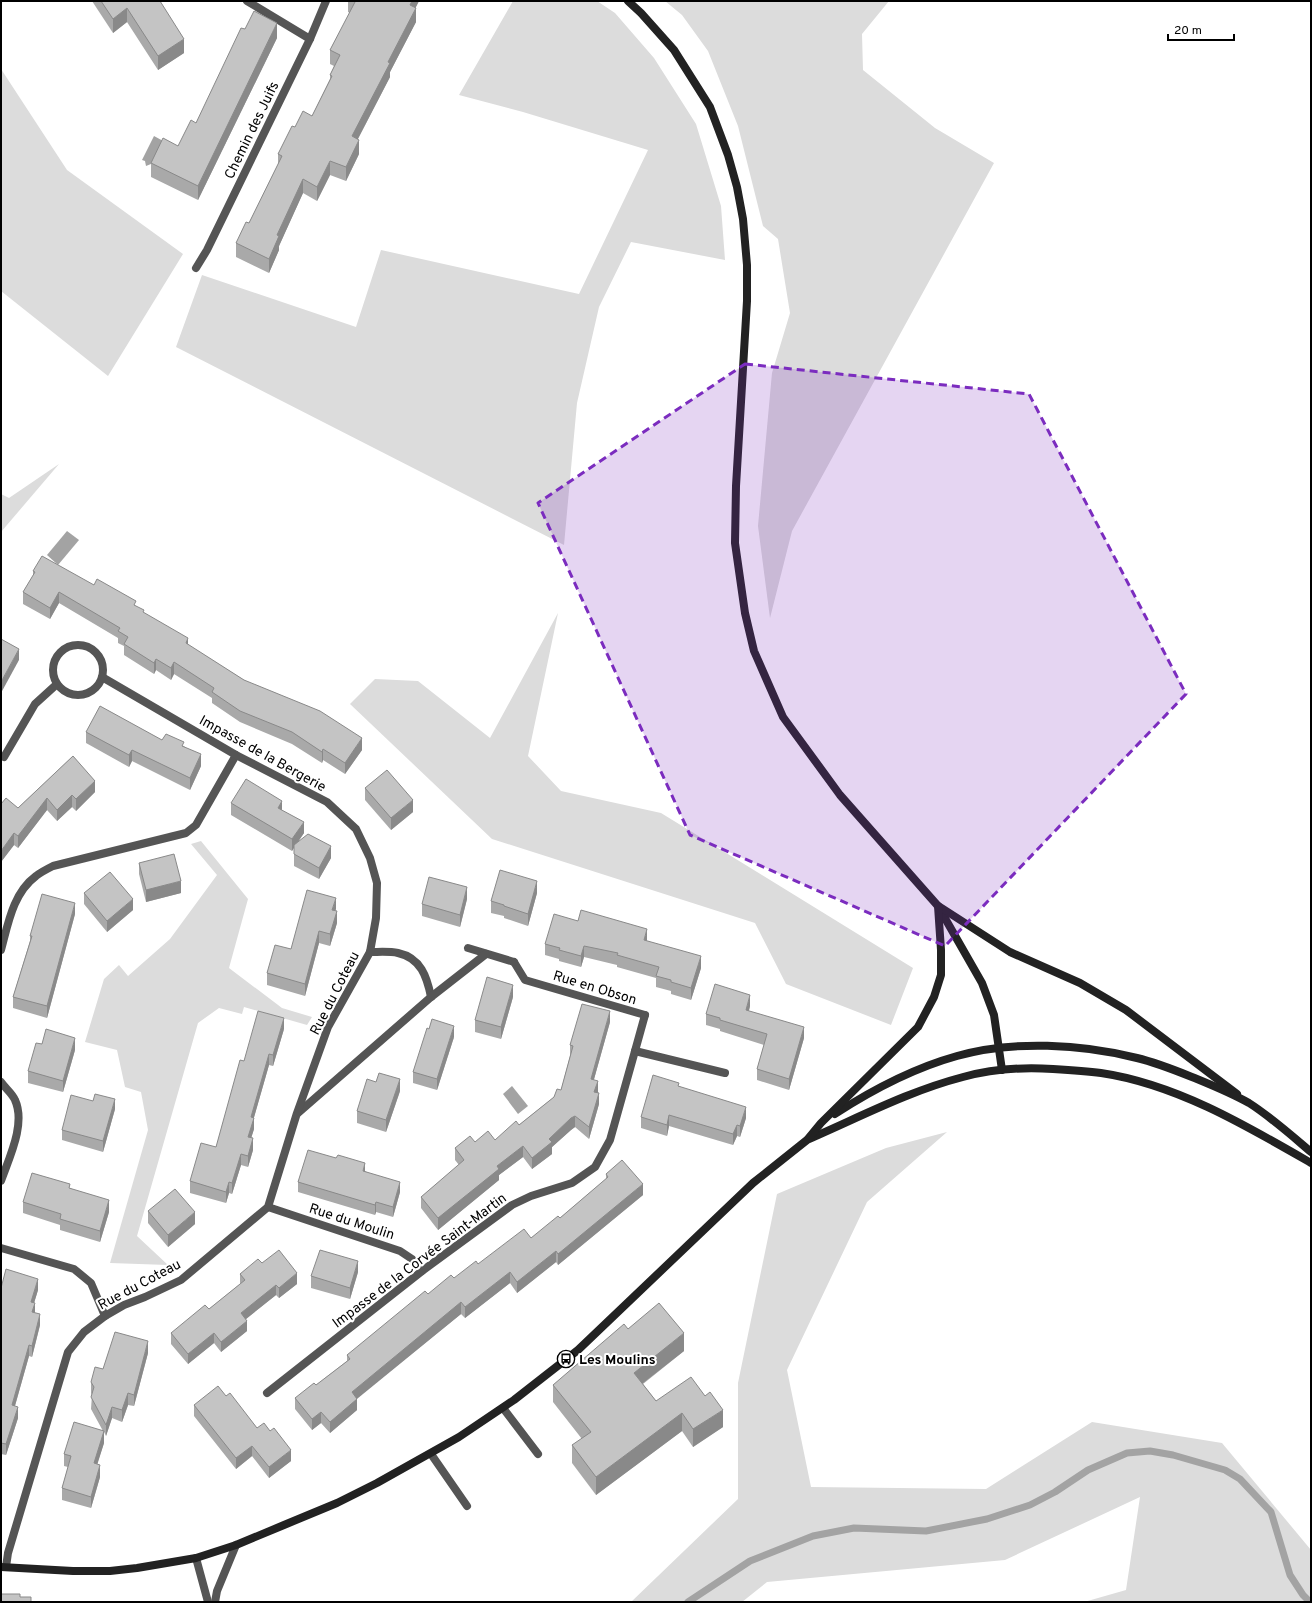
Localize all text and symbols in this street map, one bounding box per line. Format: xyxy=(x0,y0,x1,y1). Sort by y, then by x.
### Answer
scale bar xyxy=(1168,16,1234,42)
text: 20 m xyxy=(1174,23,1202,39)
street label: Chemin des Juifs xyxy=(221,79,283,182)
street label: Impasse de la Bergerie xyxy=(196,712,329,796)
street label: Rue du Coteau xyxy=(307,949,364,1038)
street label: Rue en Obson xyxy=(551,968,638,1009)
street label: Impasse de la Corvée Saint-Martin xyxy=(329,1190,510,1332)
street label: Rue du Moulin xyxy=(307,1201,396,1244)
street label: Rue du Coteau xyxy=(95,1256,184,1314)
bus stop icon: Les Moulins xyxy=(556,1349,576,1369)
place label: Les Moulins xyxy=(579,1352,656,1369)

